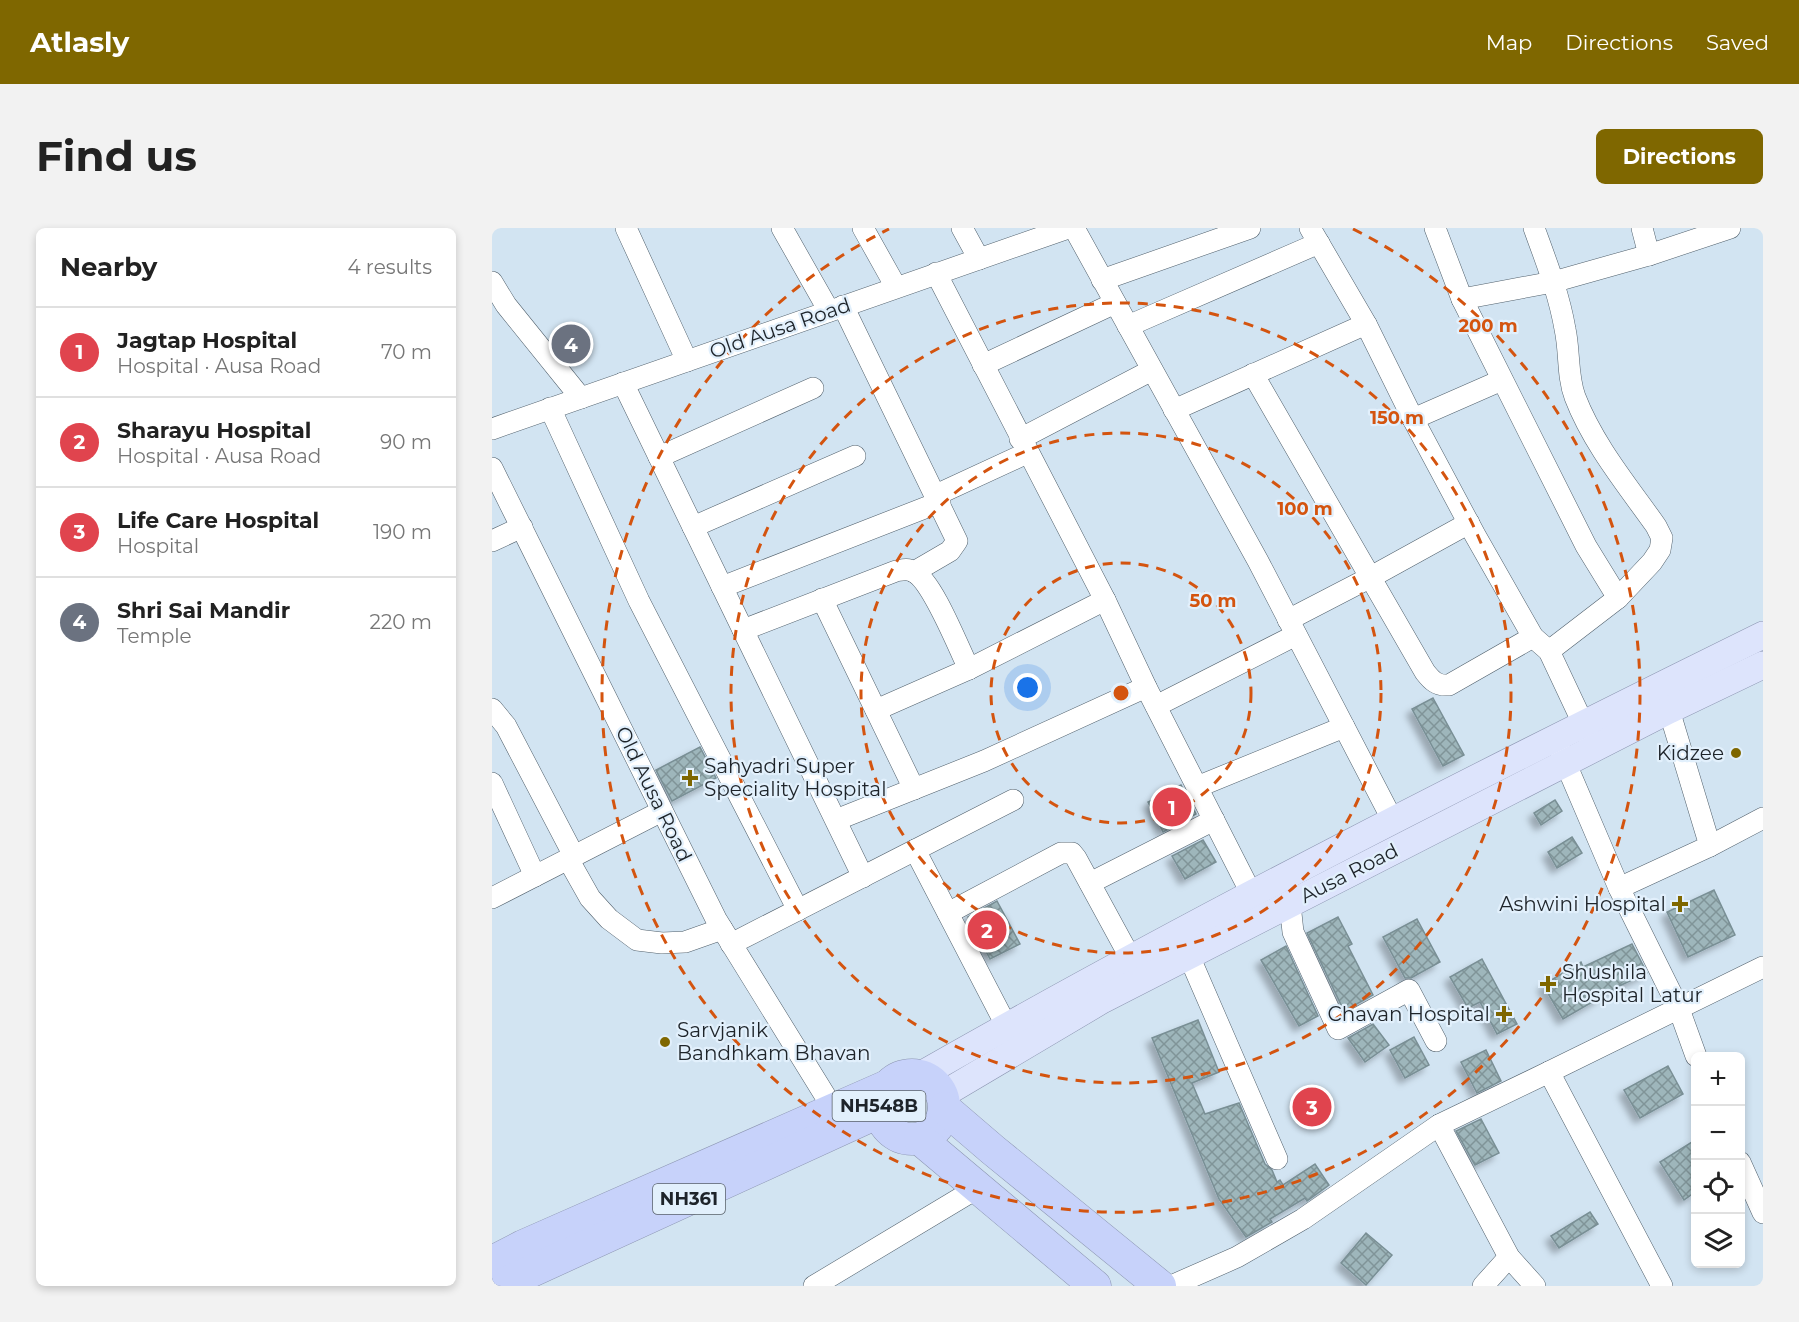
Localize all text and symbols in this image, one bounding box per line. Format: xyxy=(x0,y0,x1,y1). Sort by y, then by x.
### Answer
text: Atlasly xyxy=(30,25,129,59)
text: Map xyxy=(1486,30,1532,55)
text: Directions xyxy=(1565,30,1673,55)
text: Saved xyxy=(1706,30,1769,55)
button: Directions xyxy=(1596,129,1763,184)
text: Find us xyxy=(36,130,197,182)
text: Nearby xyxy=(60,251,157,283)
text: 4 results xyxy=(347,255,432,279)
street label: Old Ausa Road xyxy=(706,293,854,363)
text: 200 m xyxy=(1458,315,1518,337)
pin: 4 xyxy=(552,322,590,366)
text: Jagtap Hospital xyxy=(117,327,297,354)
text: 1 xyxy=(76,340,83,364)
text: 70 m xyxy=(381,340,432,364)
text: Hospital · Ausa Road xyxy=(117,354,321,378)
text: 150 m xyxy=(1370,407,1424,429)
text: Sharayu Hospital xyxy=(117,417,311,444)
text: 2 xyxy=(74,430,85,454)
text: 90 m xyxy=(380,430,432,454)
text: Hospital · Ausa Road xyxy=(117,444,321,468)
text: 100 m xyxy=(1277,498,1333,520)
text: Life Care Hospital xyxy=(117,507,319,534)
text: 3 xyxy=(74,520,85,544)
text: 190 m xyxy=(373,520,432,544)
text: Hospital xyxy=(117,534,199,558)
text: 50 m xyxy=(1190,590,1236,612)
text: Shri Sai Mandir xyxy=(117,597,290,624)
text: 4 xyxy=(73,610,86,634)
text: 220 m xyxy=(370,610,432,634)
text: Temple xyxy=(117,624,192,648)
your location xyxy=(1013,673,1042,702)
centre of rings xyxy=(1111,683,1131,703)
street label: Old Ausa Road xyxy=(611,722,697,866)
place label: Kidzee xyxy=(1657,741,1724,765)
marker: Kidzee xyxy=(1729,746,1743,760)
place label: Sahyadri Super Speciality Hospital xyxy=(704,754,887,801)
marker: Sahyadri Super Speciality Hospital xyxy=(681,769,699,787)
pin: 1 xyxy=(1152,784,1192,830)
street label: Ausa Road xyxy=(1296,838,1402,908)
place label: Ashwini Hospital xyxy=(1499,892,1666,916)
marker: Ashwini Hospital xyxy=(1671,895,1689,913)
pin: 2 xyxy=(968,908,1006,952)
place label: Shushila Hospital Latur xyxy=(1562,960,1703,1007)
marker: Shushila Hospital Latur xyxy=(1539,975,1557,993)
place label: Chavan Hospital xyxy=(1327,1002,1490,1026)
marker: Chavan Hospital xyxy=(1495,1005,1513,1023)
place label: Sarvjanik Bandhkam Bhavan xyxy=(677,1018,870,1065)
marker: Sarvjanik Bandhkam Bhavan xyxy=(658,1035,672,1049)
map controls xyxy=(1691,1052,1745,1268)
button: + xyxy=(1691,1052,1745,1106)
pin: 3 xyxy=(1292,1084,1332,1130)
road number: NH548B xyxy=(832,1091,926,1121)
button: − xyxy=(1691,1106,1745,1160)
button: locate xyxy=(1691,1160,1745,1214)
road number: NH361 xyxy=(653,1184,725,1214)
button: layers xyxy=(1691,1214,1745,1268)

